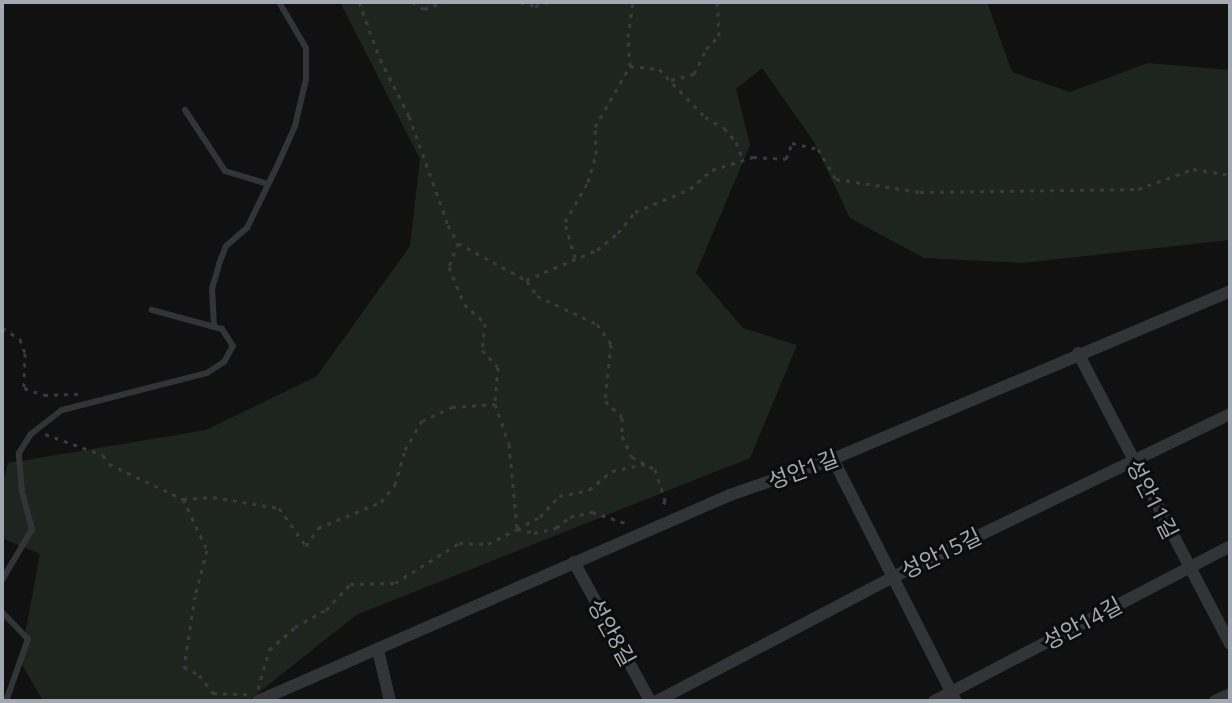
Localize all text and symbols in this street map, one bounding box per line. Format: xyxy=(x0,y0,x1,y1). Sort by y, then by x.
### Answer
street label: 성안1길 xyxy=(764,444,842,494)
street label: 성안11길 xyxy=(1122,455,1184,543)
street label: 성안15길 xyxy=(897,522,985,584)
street label: 성안14길 xyxy=(1038,591,1126,655)
street label: 성안8길 xyxy=(583,594,641,670)

